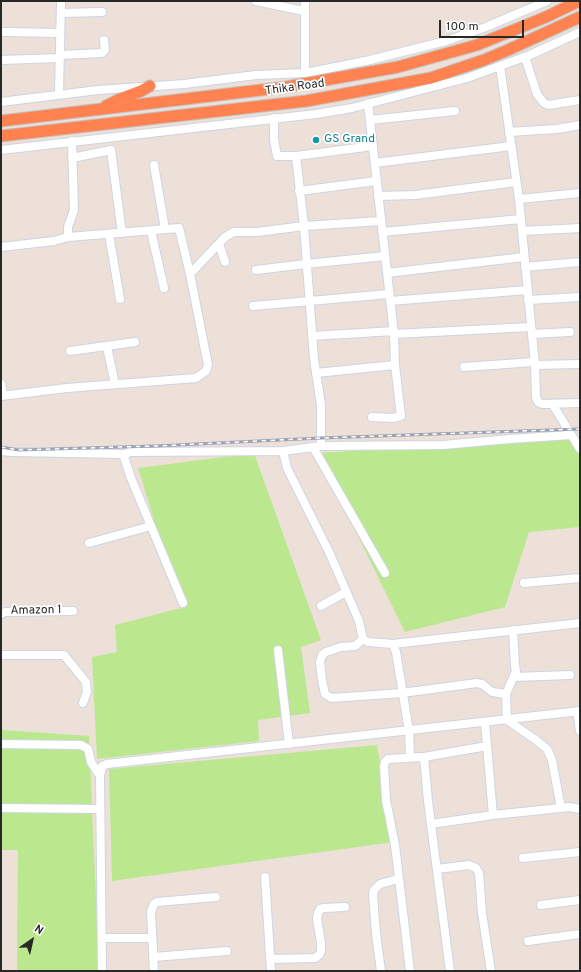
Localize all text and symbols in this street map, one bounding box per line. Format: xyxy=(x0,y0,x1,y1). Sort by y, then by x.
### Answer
scale bar xyxy=(441,12,526,38)
text: 100 m xyxy=(446,19,479,35)
street label: Thika Road xyxy=(264,77,326,99)
place label: GS Grand xyxy=(324,133,375,147)
marker: GS Grand xyxy=(311,135,321,145)
street label: Amazon 1 xyxy=(10,603,62,619)
north arrow xyxy=(12,920,52,960)
text: N xyxy=(32,922,46,938)

